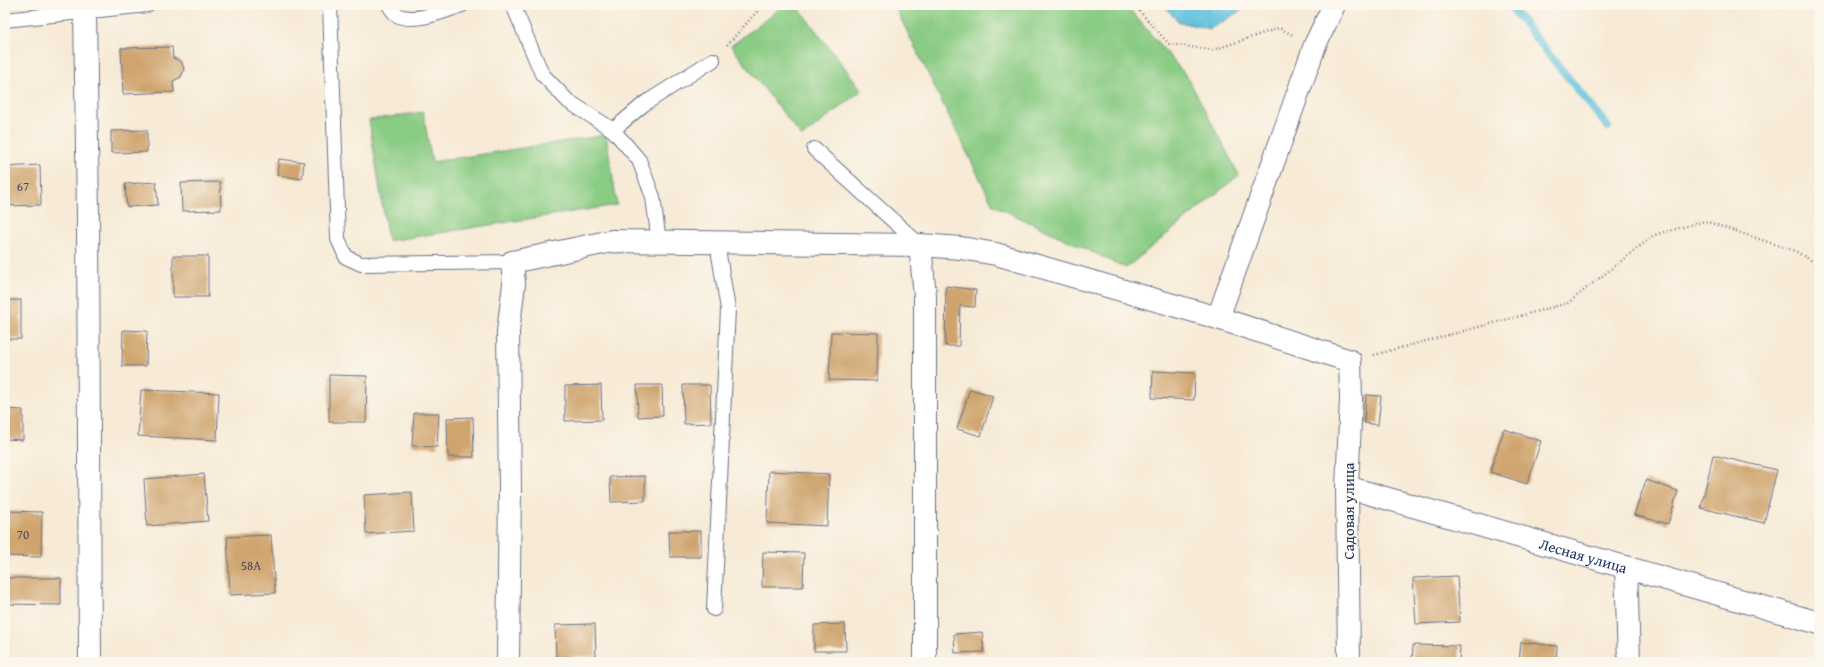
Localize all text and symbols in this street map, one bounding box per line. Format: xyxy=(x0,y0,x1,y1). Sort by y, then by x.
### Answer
house number: 67 xyxy=(17,177,29,196)
street label: Садовая улица xyxy=(1338,462,1359,559)
house number: 70 xyxy=(17,525,29,544)
street label: Лесная улица xyxy=(1537,532,1631,578)
house number: 58А xyxy=(241,556,261,575)

